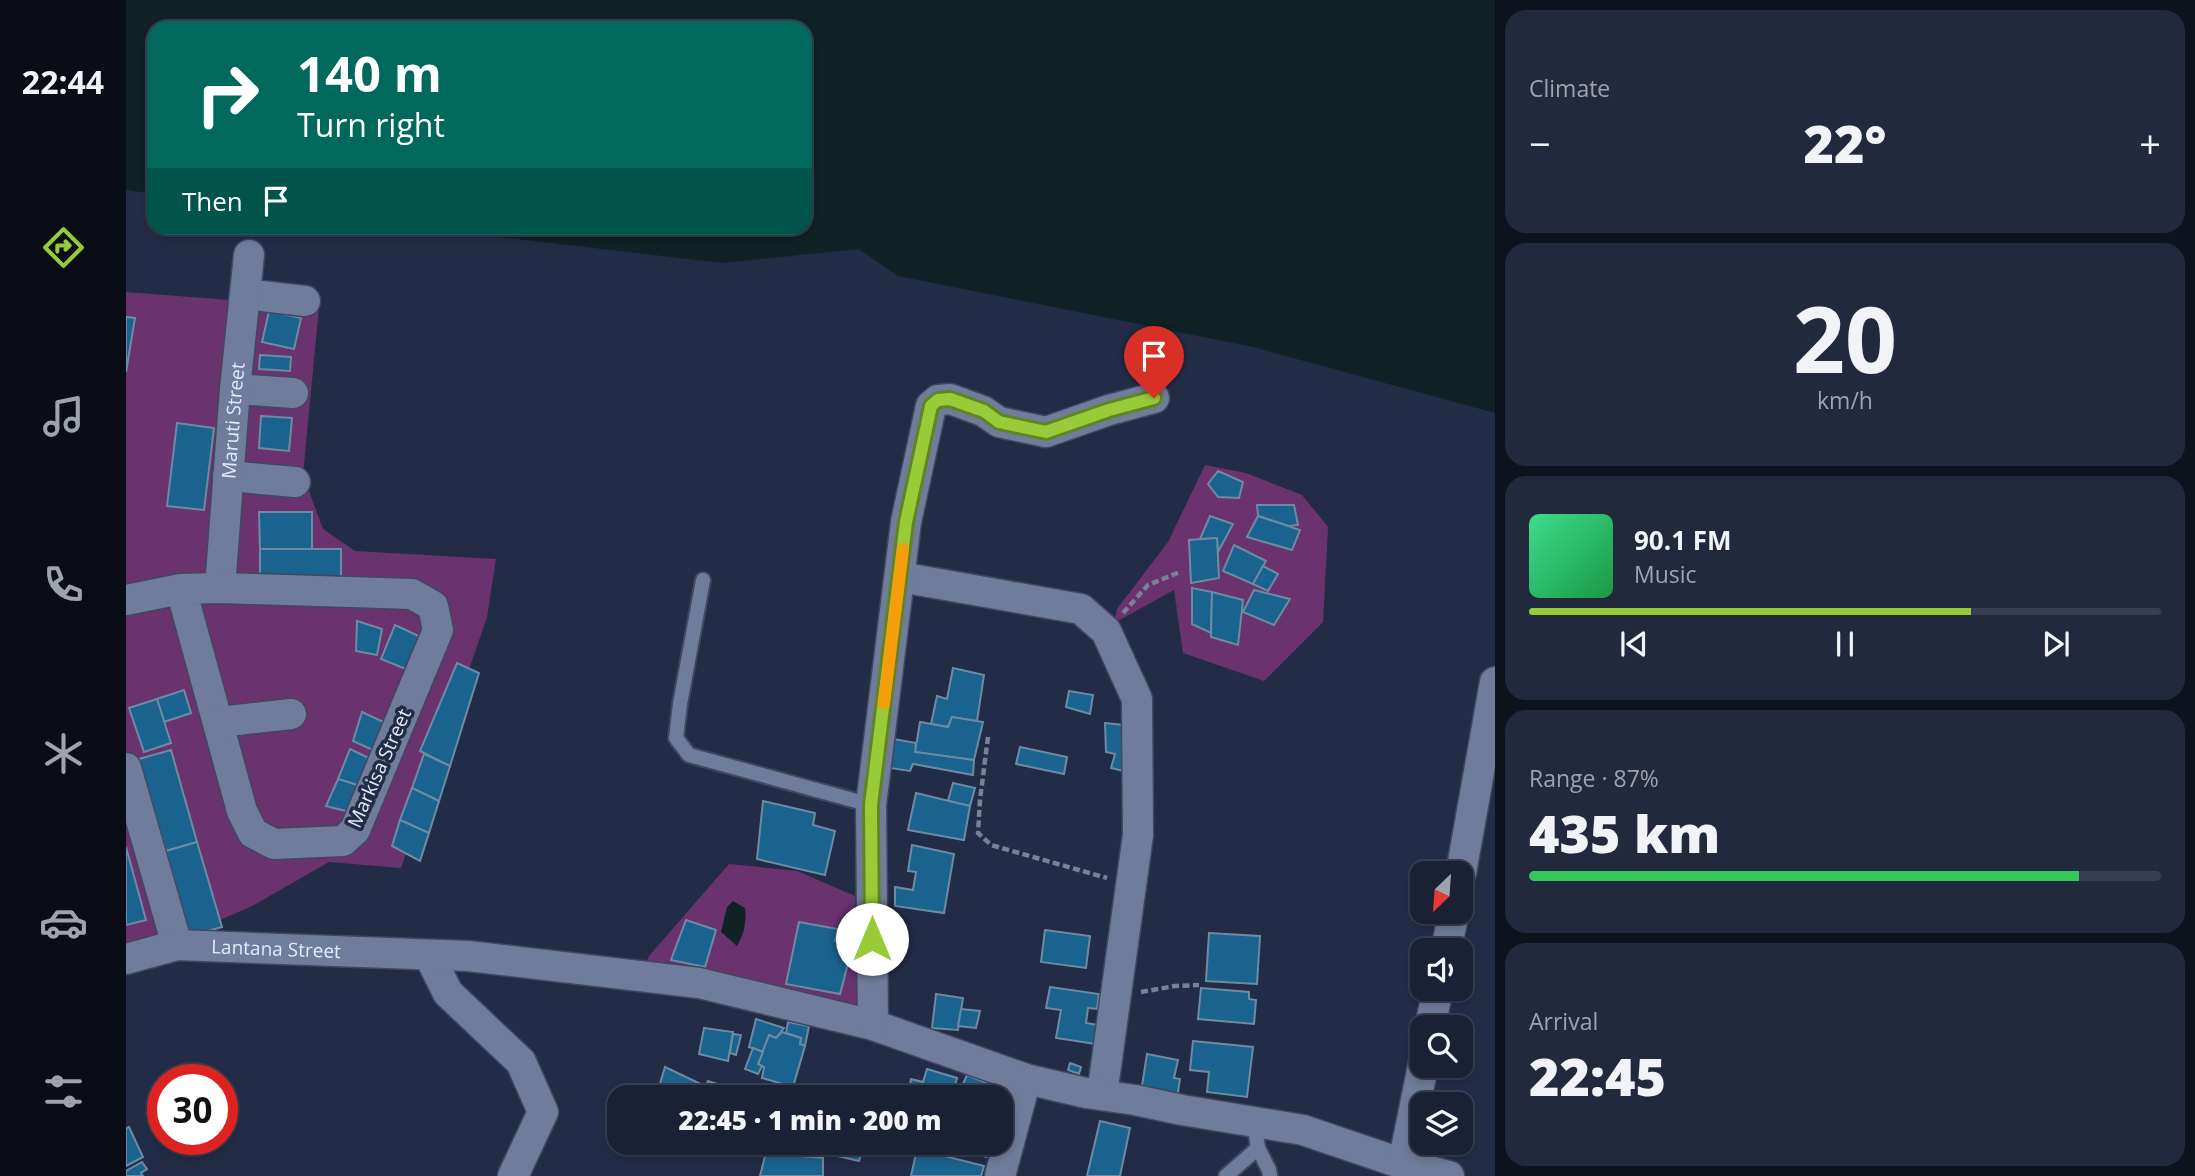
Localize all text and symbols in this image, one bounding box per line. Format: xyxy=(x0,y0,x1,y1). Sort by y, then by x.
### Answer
text: 140 m xyxy=(297,40,442,106)
icon: right xyxy=(182,49,273,140)
text: 22:44 xyxy=(22,60,104,103)
text: Climate xyxy=(1529,72,1610,104)
text: Turn right xyxy=(297,103,445,146)
text: 22° xyxy=(1804,107,1886,178)
text: − xyxy=(1529,117,1551,169)
text: + xyxy=(2139,117,2161,169)
icon: arrive xyxy=(257,182,295,220)
text: Then xyxy=(182,183,243,219)
icon: directions xyxy=(39,223,88,272)
text: 20 xyxy=(1793,276,1897,400)
pin xyxy=(1124,326,1184,398)
icon: arrive xyxy=(1135,337,1173,375)
street label: Maruti Street xyxy=(215,361,251,480)
text: km/h xyxy=(1817,384,1873,416)
icon: music xyxy=(39,392,88,441)
text: 90.1 FM xyxy=(1634,522,1732,558)
text: Music xyxy=(1634,558,1697,590)
icon: phone xyxy=(39,560,88,609)
icon: previous xyxy=(1615,625,1653,663)
icon: pause xyxy=(1826,625,1864,663)
icon: next xyxy=(2037,625,2075,663)
street label: Markisa Street xyxy=(341,704,417,832)
icon: climate xyxy=(39,729,88,778)
text: Range · 87% xyxy=(1529,762,1659,794)
text: 435 km xyxy=(1529,797,1720,868)
north arrow xyxy=(1410,861,1474,924)
map controls xyxy=(1410,861,1473,1155)
icon: car xyxy=(39,898,88,947)
position arrow xyxy=(835,902,909,976)
street label: Lantana Street xyxy=(211,933,342,964)
button: sound xyxy=(1410,938,1473,1001)
text: Arrival xyxy=(1529,1005,1598,1037)
button: search xyxy=(1410,1015,1473,1078)
text: 22:45 xyxy=(1529,1040,1666,1111)
speed limit sign: 30 xyxy=(147,1064,238,1155)
icon: filters xyxy=(39,1067,88,1116)
button: layers xyxy=(1410,1092,1473,1155)
text: 22:45 · 1 min · 200 m xyxy=(679,1102,941,1138)

